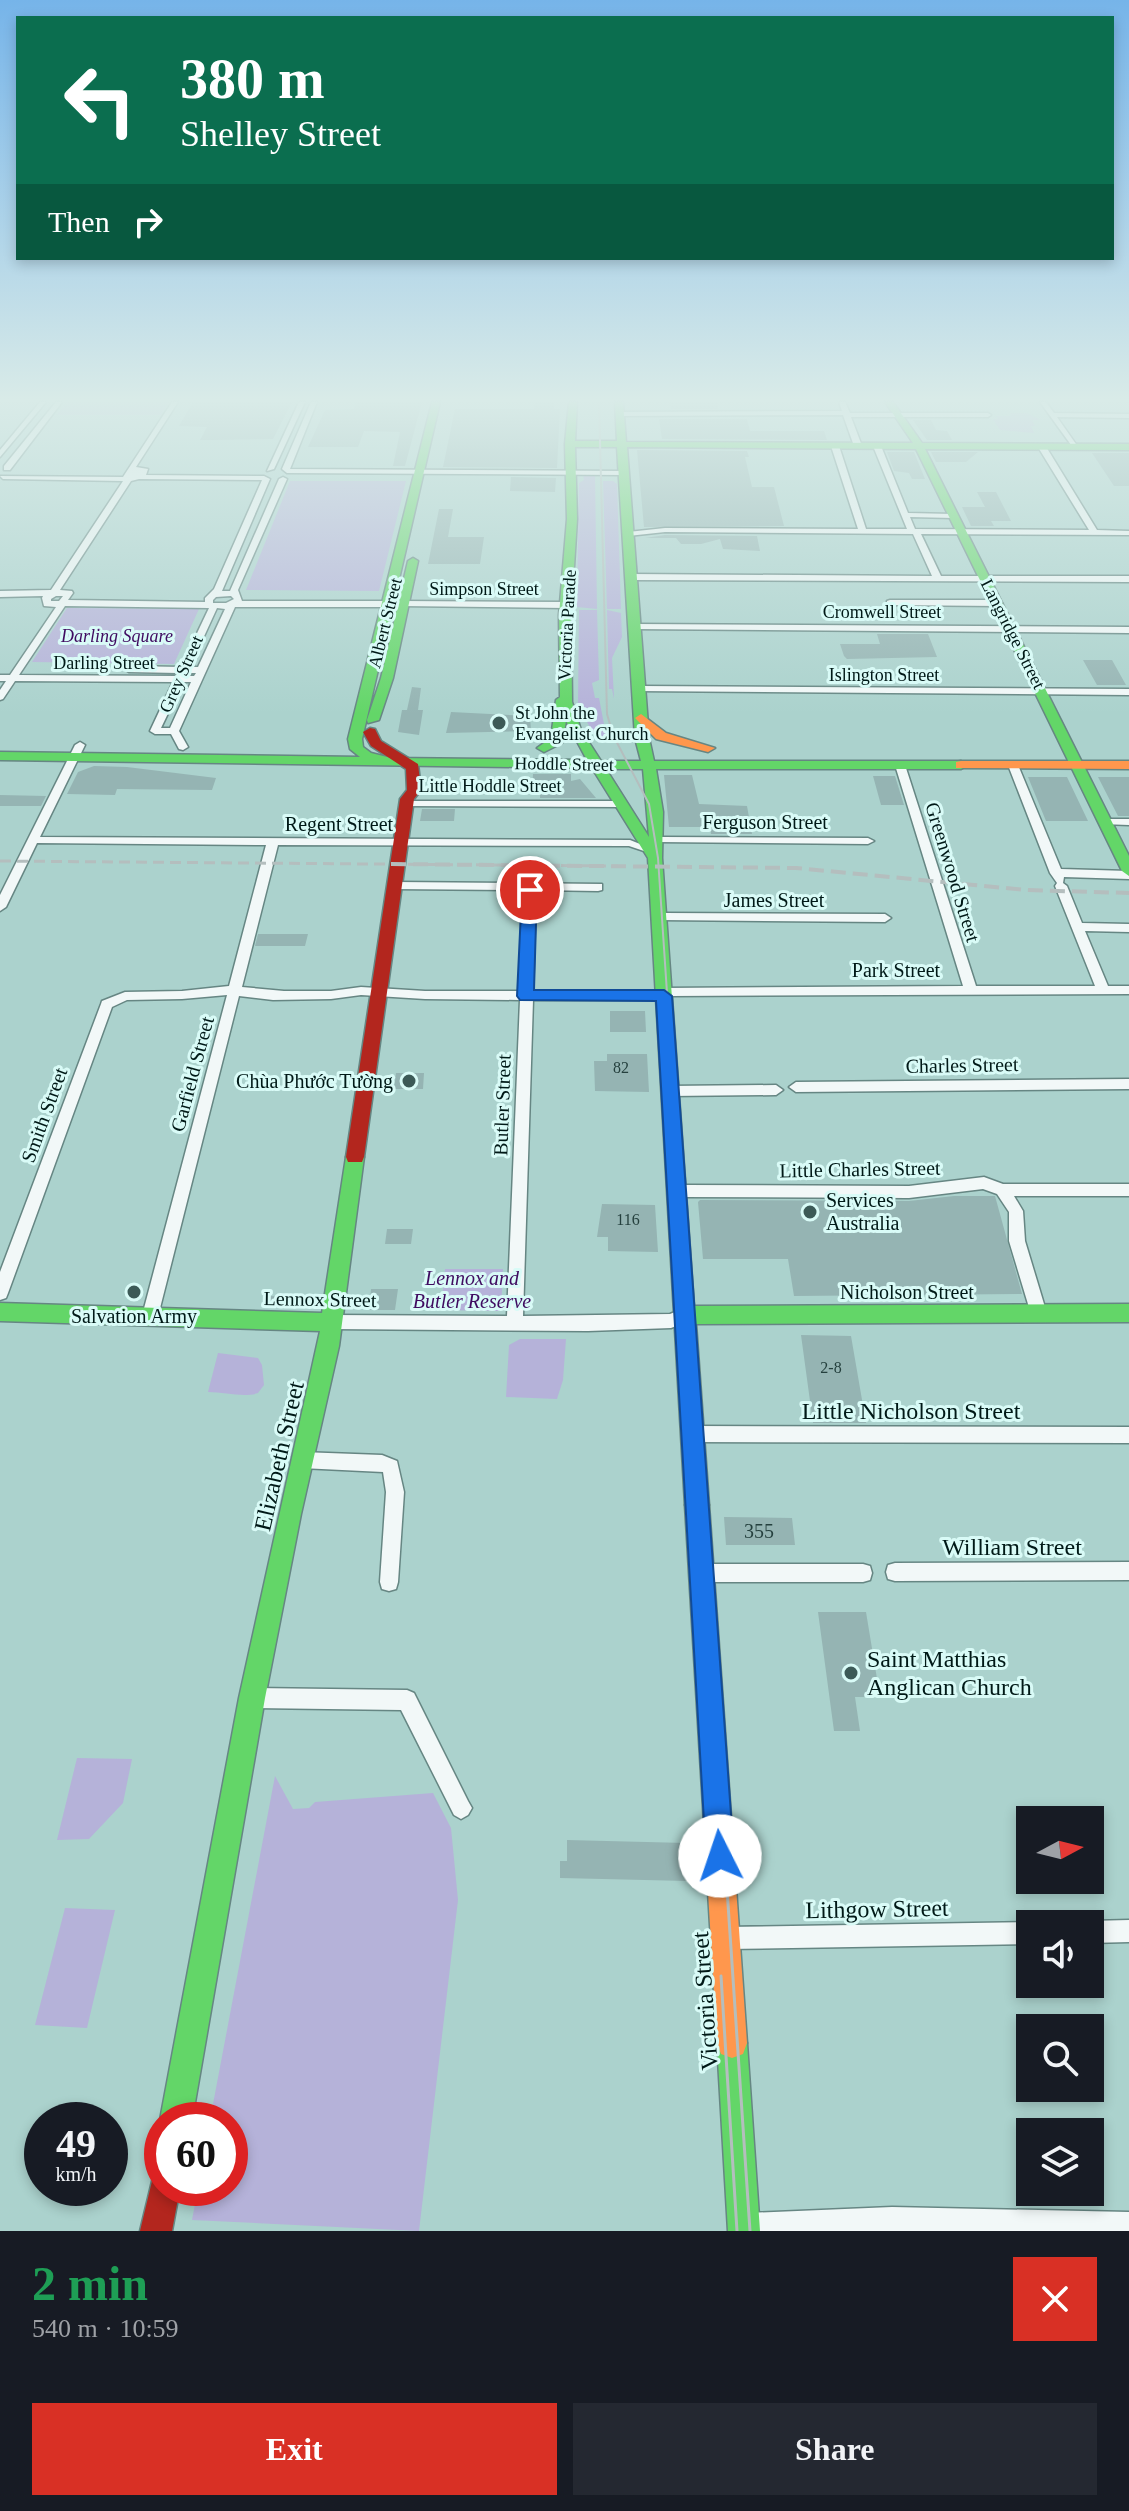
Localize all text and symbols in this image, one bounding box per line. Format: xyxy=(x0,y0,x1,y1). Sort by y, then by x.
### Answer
icon: left xyxy=(48,48,152,152)
text: 380 m xyxy=(180,48,325,110)
text: Shelley Street xyxy=(180,114,381,154)
icon: right xyxy=(126,200,170,244)
text: Then xyxy=(48,205,110,238)
street label: Victoria Parade xyxy=(554,569,580,681)
street label: Albert Street xyxy=(364,576,406,670)
street label: Langridge Street xyxy=(977,576,1049,692)
street label: Simpson Street xyxy=(429,579,539,599)
street label: Cromwell Street xyxy=(823,602,941,622)
park label: Darling Square xyxy=(60,626,173,646)
street label: Grey Street xyxy=(155,632,207,716)
street label: Darling Street xyxy=(53,653,155,673)
street label: Islington Street xyxy=(829,665,939,685)
place label: St John the Evangelist Church xyxy=(515,703,648,744)
marker: St John the Evangelist Church xyxy=(490,714,508,732)
street label: Hoddle Street xyxy=(514,753,614,775)
street label: Little Hoddle Street xyxy=(419,776,561,796)
street label: Greenwood Street xyxy=(921,799,985,945)
street label: Ferguson Street xyxy=(702,811,828,834)
street label: Regent Street xyxy=(285,813,394,836)
pin xyxy=(496,856,564,924)
icon: arrive xyxy=(508,868,552,912)
street label: James Street xyxy=(724,889,825,911)
street label: Park Street xyxy=(852,959,941,981)
street label: Garfield Street xyxy=(166,1014,218,1134)
street label: Butler Street xyxy=(489,1053,515,1156)
street label: Charles Street xyxy=(905,1053,1019,1077)
house number: 82 xyxy=(613,1059,629,1076)
street label: Smith Street xyxy=(17,1064,71,1165)
place label: Chùa Phước Tường xyxy=(236,1070,393,1093)
marker: Chùa Phước Tường xyxy=(400,1072,418,1090)
street label: Little Charles Street xyxy=(779,1157,941,1181)
place label: Services Australia xyxy=(826,1189,899,1234)
marker: Services Australia xyxy=(801,1203,819,1221)
house number: 116 xyxy=(616,1211,640,1228)
park label: Lennox and Butler Reserve xyxy=(413,1267,531,1312)
street label: Nicholson Street xyxy=(840,1281,974,1303)
marker: Salvation Army xyxy=(125,1283,143,1301)
street label: Lennox Street xyxy=(263,1287,377,1311)
place label: Salvation Army xyxy=(71,1305,197,1328)
house number: 2-8 xyxy=(820,1359,842,1376)
street label: Elizabeth Street xyxy=(249,1378,309,1533)
street label: Little Nicholson Street xyxy=(802,1398,1021,1424)
house number: 355 xyxy=(744,1520,774,1542)
street label: William Street xyxy=(942,1534,1082,1560)
place label: Saint Matthias Anglican Church xyxy=(867,1646,1032,1700)
marker: Saint Matthias Anglican Church xyxy=(842,1664,860,1682)
north arrow xyxy=(1016,1806,1104,1894)
map controls xyxy=(1016,1806,1104,2206)
position arrow xyxy=(678,1814,762,1898)
street label: Lithgow Street xyxy=(805,1895,949,1923)
button: sound xyxy=(1016,1910,1104,1998)
street label: Victoria Street xyxy=(687,1930,723,2071)
button: search xyxy=(1016,2014,1104,2102)
speed limit sign: 60 xyxy=(144,2102,248,2206)
button: layers xyxy=(1016,2118,1104,2206)
text: 49 xyxy=(56,2121,96,2166)
text: km/h xyxy=(55,2163,97,2185)
text: 2 min xyxy=(32,2257,148,2310)
button: close xyxy=(1013,2257,1097,2341)
text: 540 m · 10:59 xyxy=(32,2314,179,2343)
button: Exit xyxy=(32,2403,557,2495)
button: Share xyxy=(573,2403,1097,2495)

